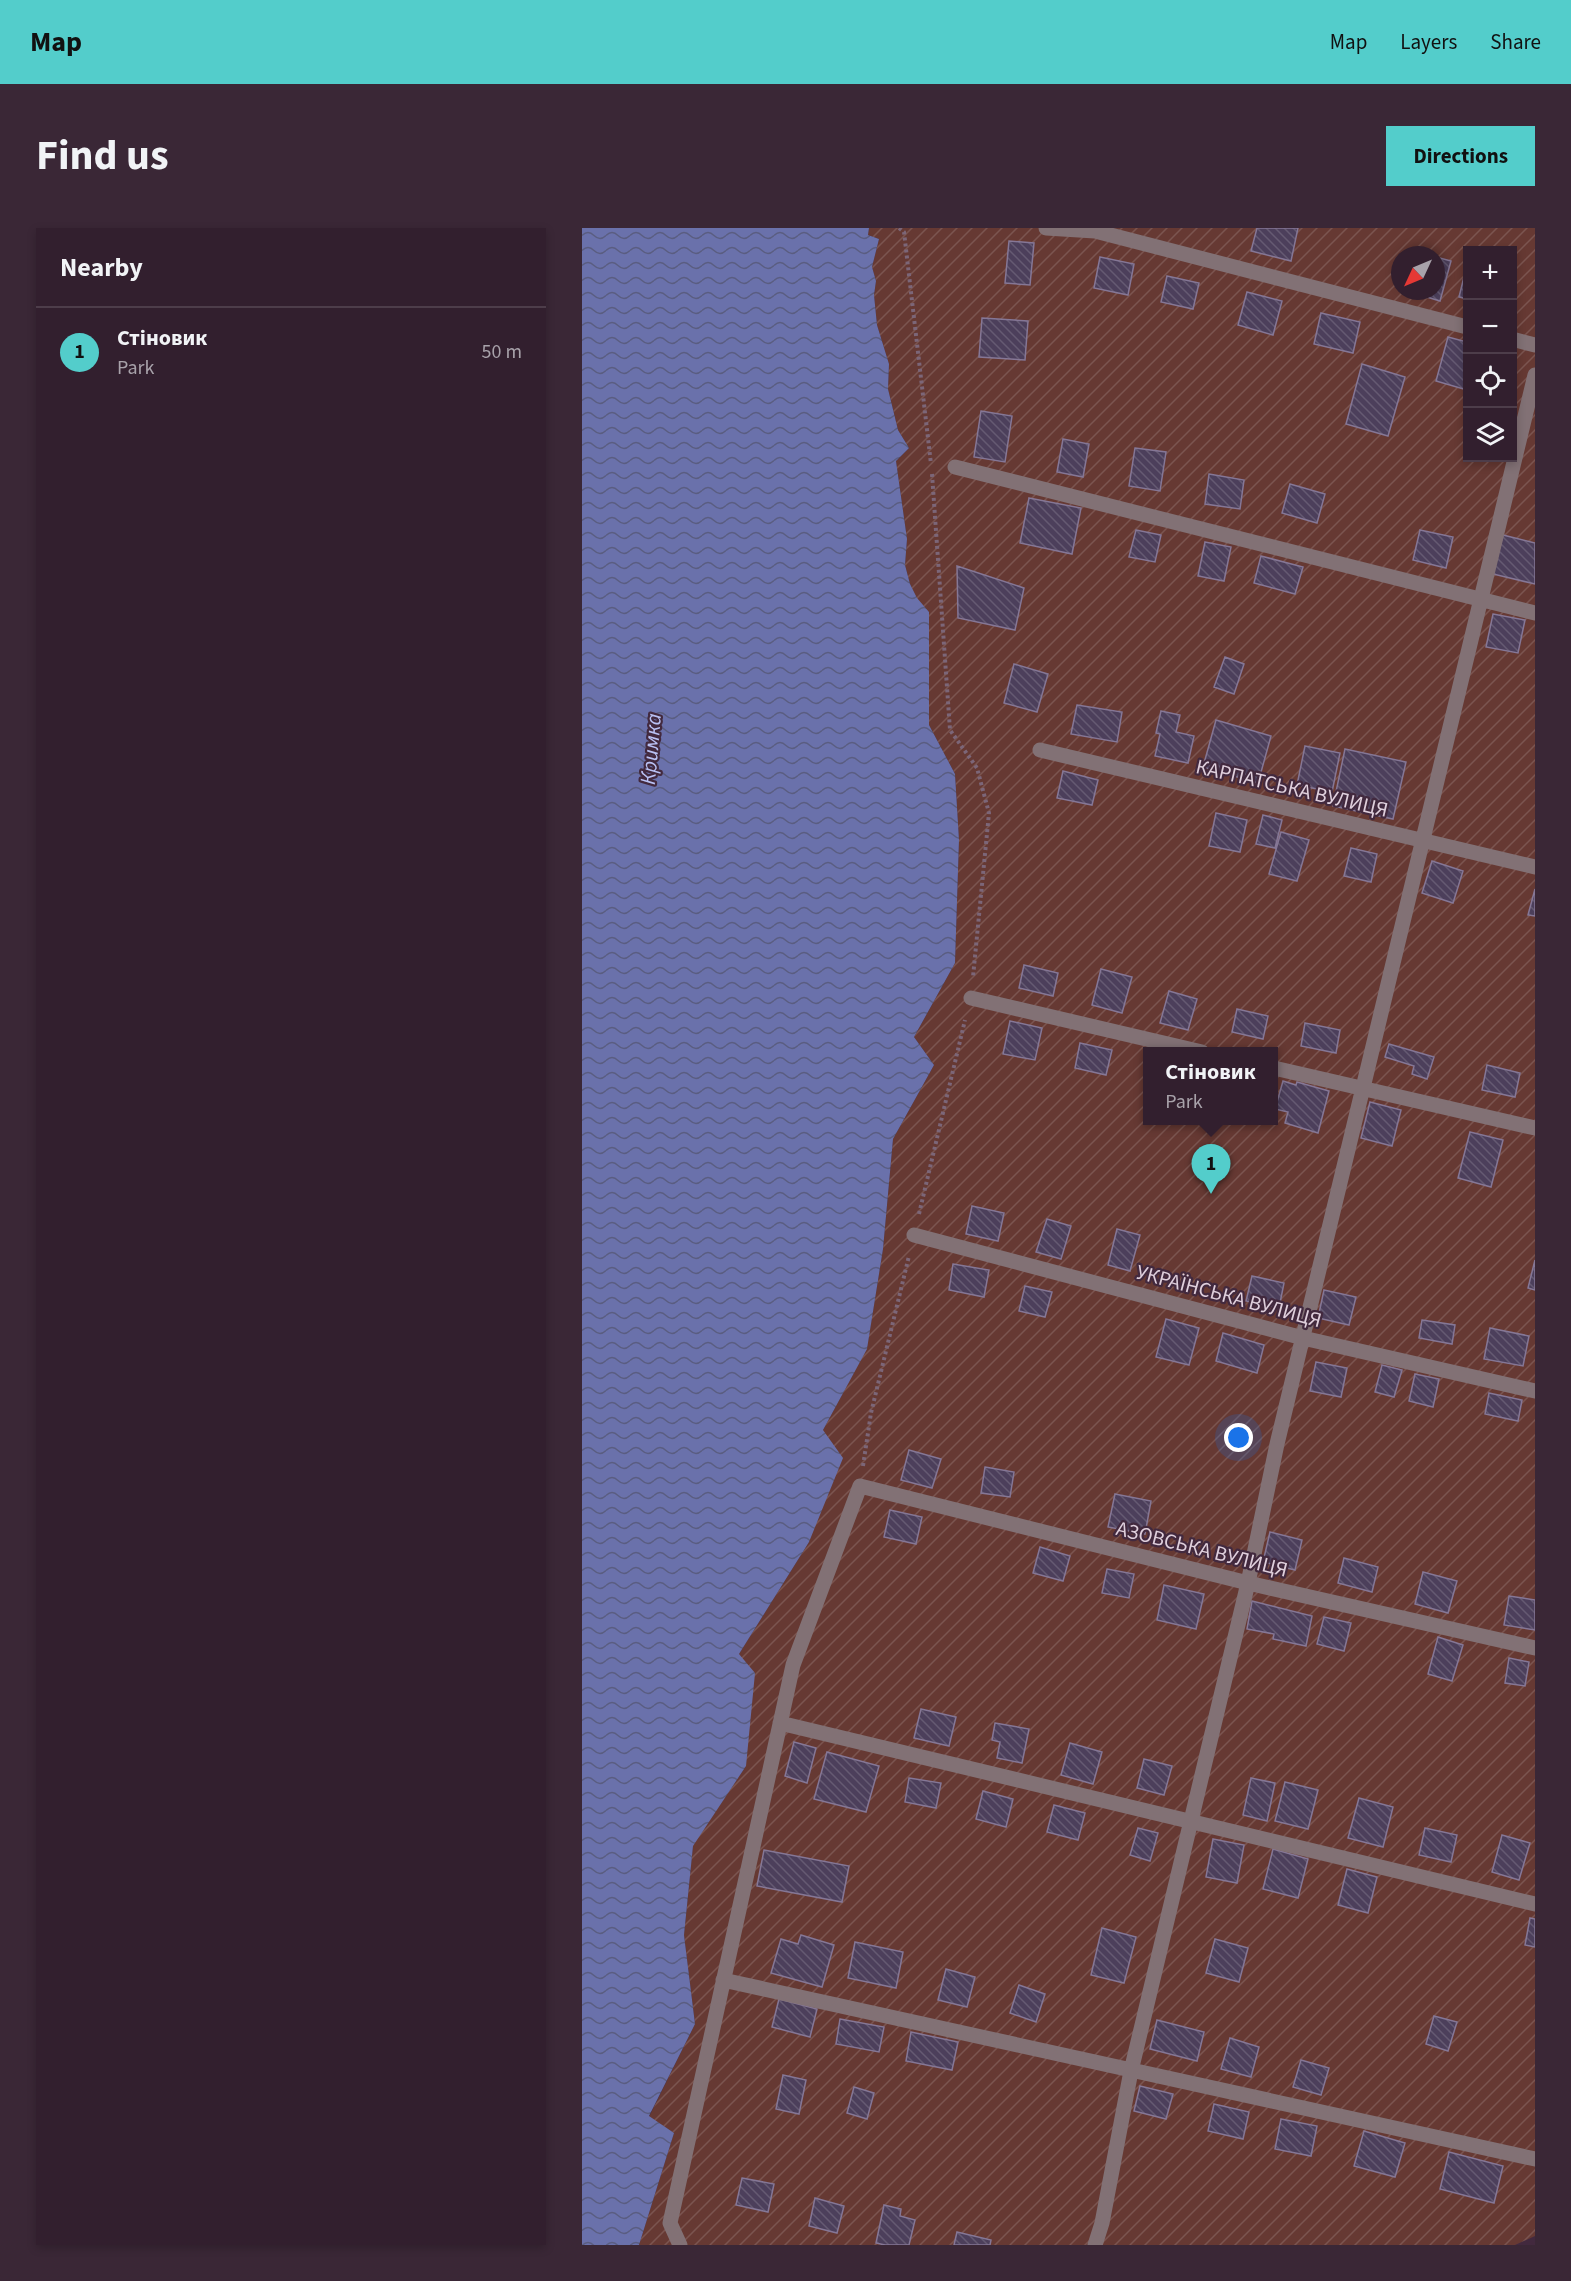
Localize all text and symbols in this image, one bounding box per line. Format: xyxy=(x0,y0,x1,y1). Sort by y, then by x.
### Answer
text: Map xyxy=(30,22,82,62)
text: Map xyxy=(1330,27,1367,57)
text: Layers xyxy=(1400,27,1457,57)
text: Share xyxy=(1490,27,1541,57)
text: Find us xyxy=(36,126,169,186)
button: Directions xyxy=(1386,126,1535,186)
north arrow xyxy=(1391,246,1445,300)
map controls xyxy=(1463,246,1517,462)
button: + xyxy=(1463,246,1517,300)
text: Nearby xyxy=(60,249,143,286)
button: − xyxy=(1463,300,1517,354)
text: Стіновик xyxy=(117,322,207,354)
text: 1 xyxy=(74,338,85,366)
text: 50 m xyxy=(482,338,522,366)
text: Park xyxy=(117,354,154,382)
button: locate xyxy=(1463,354,1517,408)
button: layers xyxy=(1463,408,1517,462)
water label: Кримка xyxy=(632,712,670,786)
street label: КАРПАТСЬКА ВУЛИЦЯ xyxy=(1193,751,1391,825)
popup xyxy=(1143,1047,1278,1125)
text: Стіновик xyxy=(1165,1056,1256,1088)
text: Park xyxy=(1165,1088,1203,1116)
pin: 1 xyxy=(1192,1144,1230,1194)
street label: УКРАЇНСЬКА ВУЛИЦЯ xyxy=(1133,1257,1325,1335)
your location xyxy=(1224,1423,1253,1452)
street label: АЗОВСЬКА ВУЛИЦЯ xyxy=(1113,1513,1291,1585)

